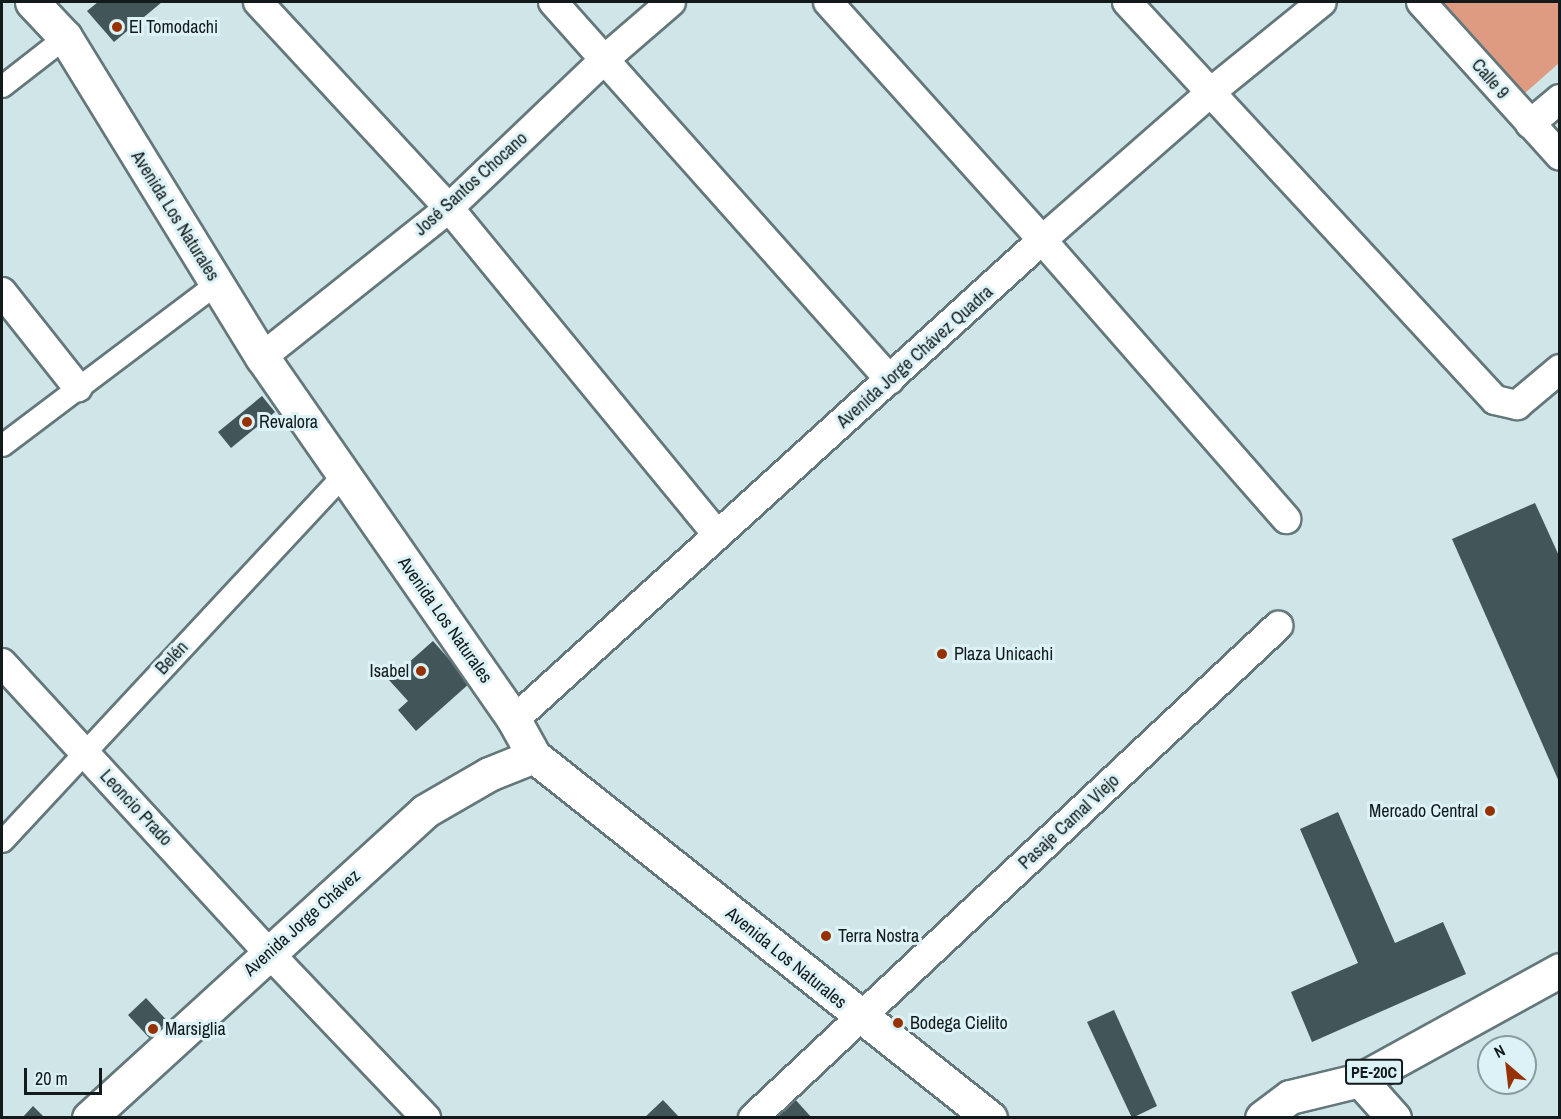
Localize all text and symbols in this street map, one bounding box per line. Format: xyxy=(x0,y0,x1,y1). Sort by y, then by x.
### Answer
place label: El Tomodachi xyxy=(129,16,218,38)
marker: El Tomodachi xyxy=(110,20,124,34)
street label: Calle 9 xyxy=(1467,55,1513,103)
street label: José Santos Chocano xyxy=(410,128,532,240)
street label: Avenida Los Naturales xyxy=(126,147,224,285)
street label: Avenida Jorge Chávez Quadra xyxy=(833,281,997,433)
place label: Revalora xyxy=(259,411,318,433)
marker: Revalora xyxy=(240,415,254,429)
street label: Avenida Los Naturales xyxy=(393,553,497,687)
street label: Belén xyxy=(151,637,193,679)
place label: Plaza Unicachi xyxy=(954,643,1053,665)
marker: Plaza Unicachi xyxy=(935,647,949,661)
place label: Isabel xyxy=(370,660,409,682)
marker: Isabel xyxy=(414,664,428,678)
street label: Leoncio Prado xyxy=(95,766,177,850)
street label: Pasaje Camal Viejo xyxy=(1014,770,1124,874)
place label: Mercado Central xyxy=(1369,800,1478,822)
marker: Mercado Central xyxy=(1483,804,1497,818)
street label: Avenida Jorge Chávez xyxy=(239,865,365,981)
street label: Avenida Los Naturales xyxy=(721,903,851,1013)
place label: Terra Nostra xyxy=(838,925,919,947)
marker: Terra Nostra xyxy=(819,929,833,943)
place label: Bodega Cielito xyxy=(910,1012,1008,1034)
marker: Bodega Cielito xyxy=(891,1016,905,1030)
place label: Marsiglia xyxy=(165,1018,226,1040)
marker: Marsiglia xyxy=(146,1022,160,1036)
north arrow xyxy=(1477,1035,1537,1095)
text: N xyxy=(1490,1039,1509,1063)
scale bar xyxy=(27,1056,105,1094)
road number: PE-20C xyxy=(1344,1059,1404,1085)
text: 20 m xyxy=(35,1066,68,1091)

